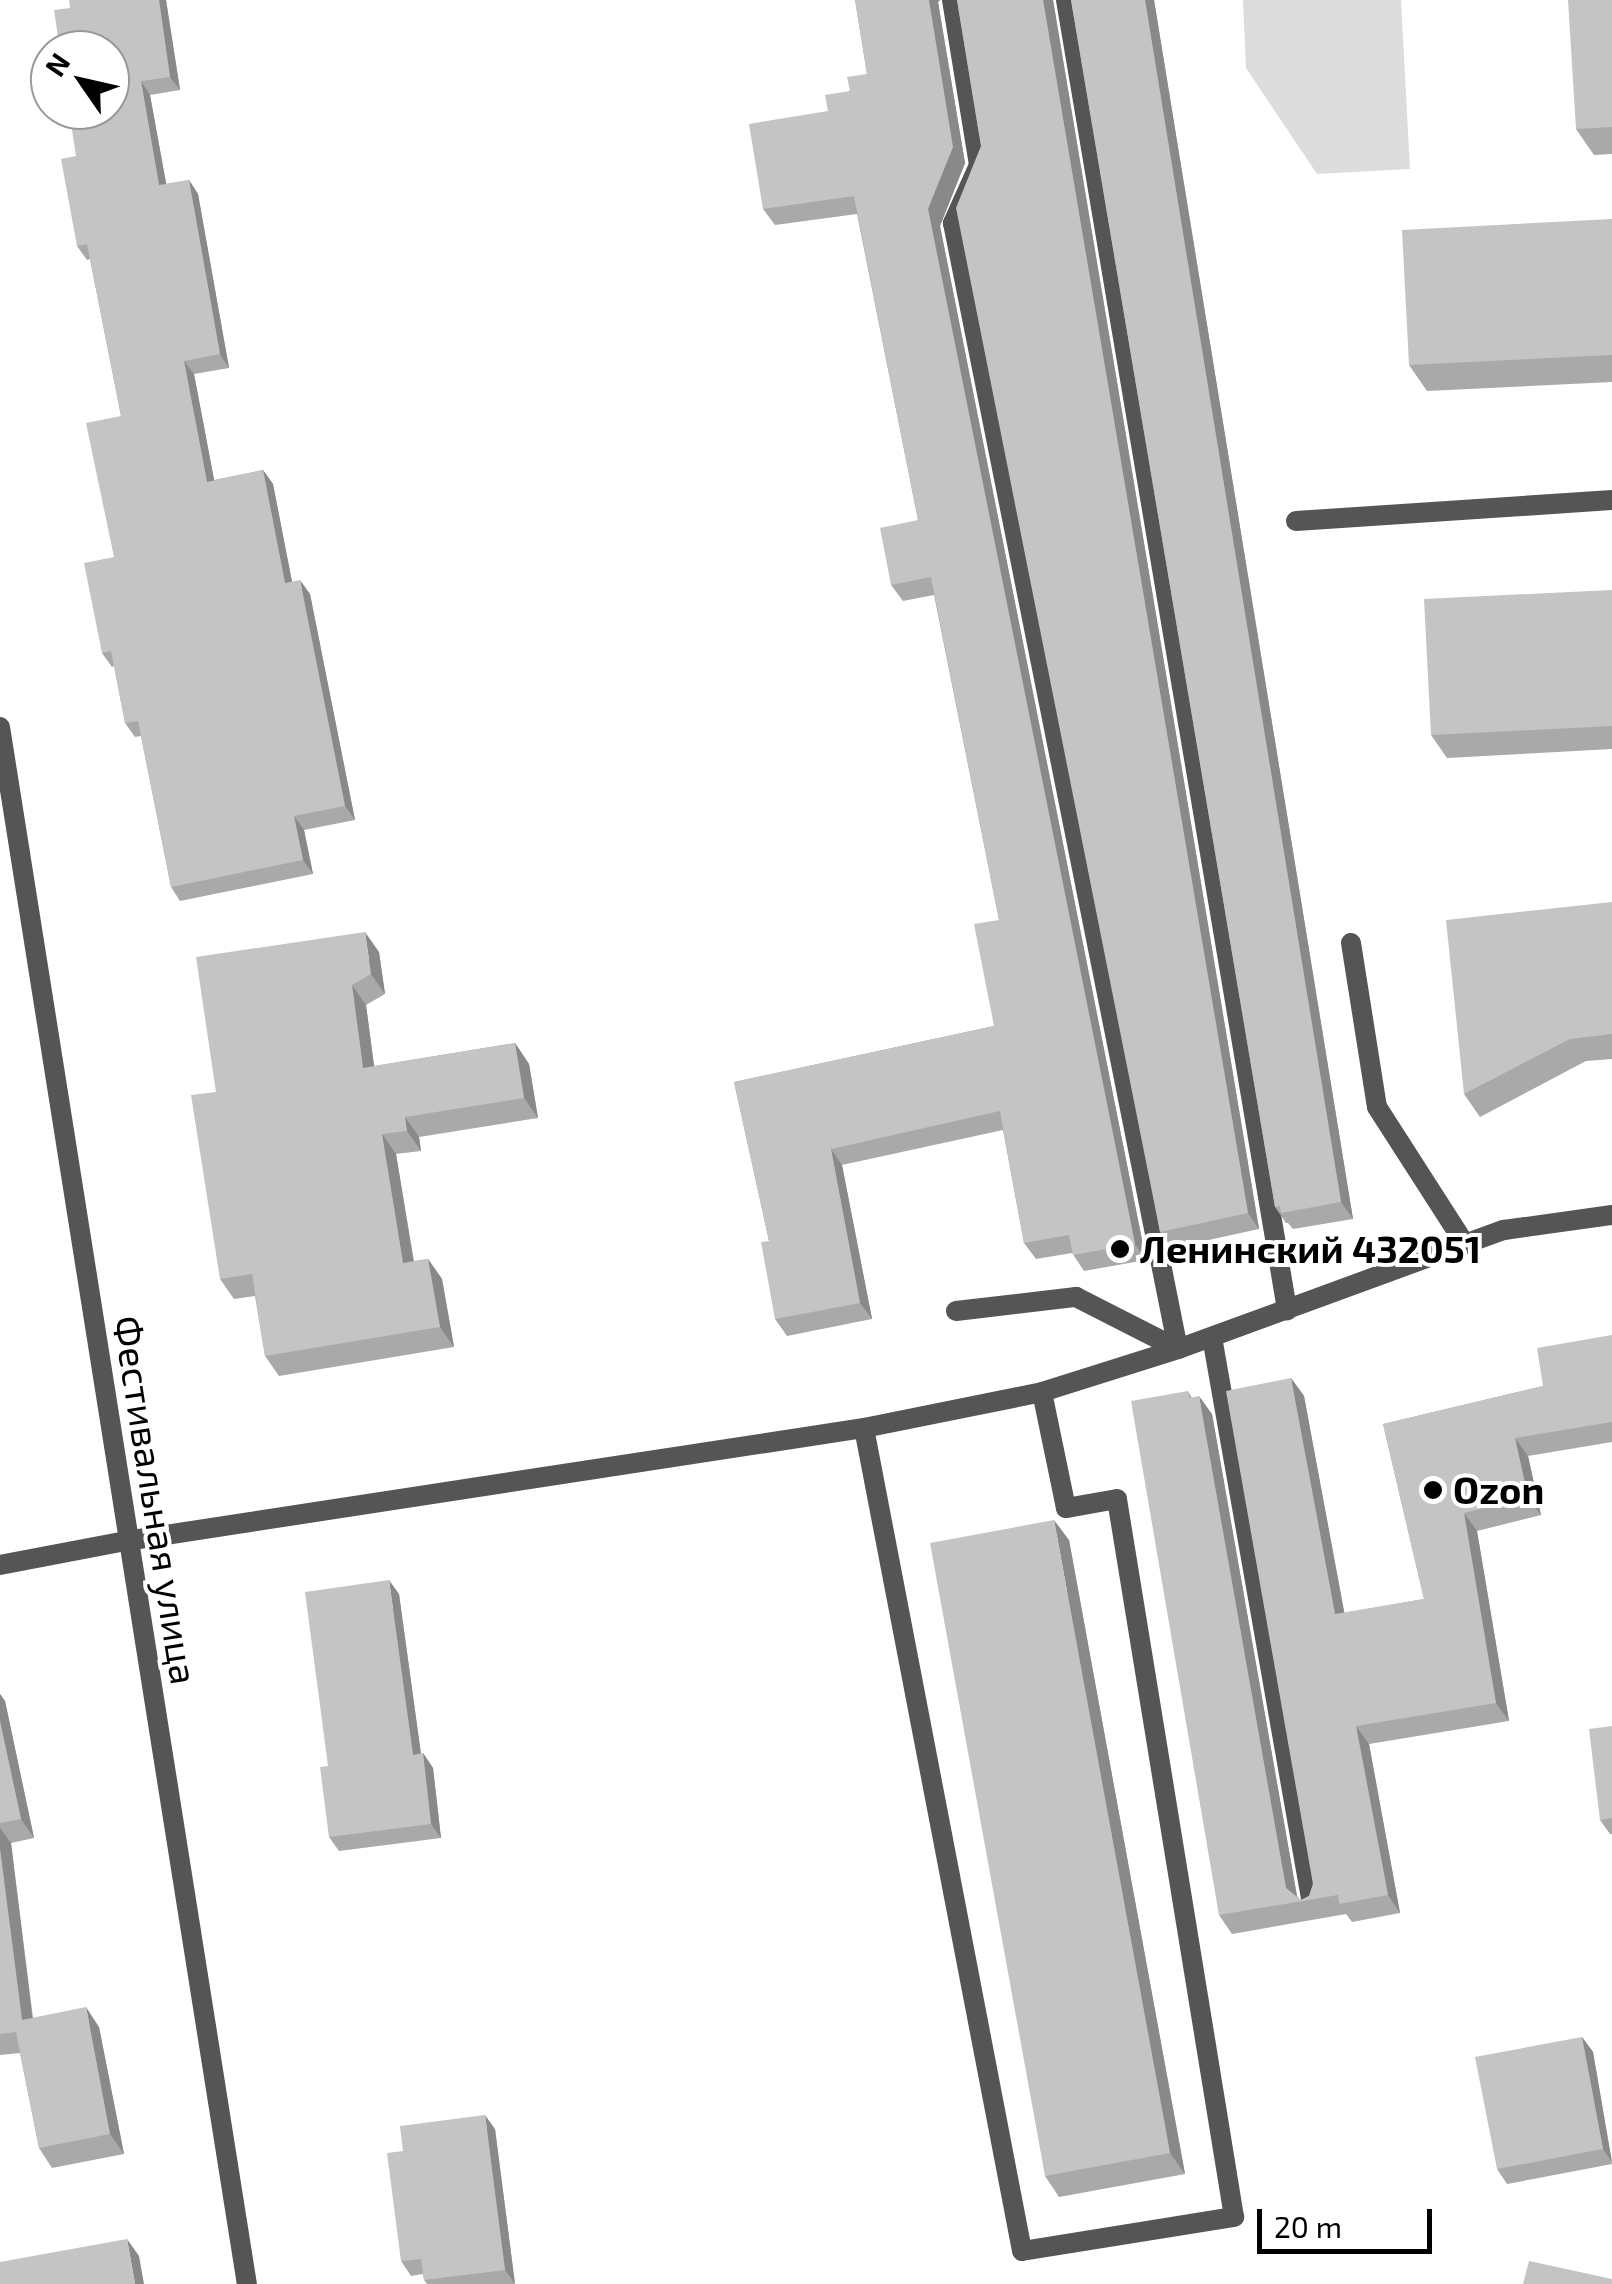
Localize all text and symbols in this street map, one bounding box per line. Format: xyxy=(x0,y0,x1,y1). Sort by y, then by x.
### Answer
north arrow xyxy=(30,30,130,130)
text: N xyxy=(37,46,77,82)
place label: Ленинский 432051 xyxy=(1140,1226,1481,1272)
marker: Ленинский 432051 xyxy=(1109,1238,1131,1260)
street label: Фестивальная улица xyxy=(104,1312,208,1688)
place label: Ozon xyxy=(1453,1467,1544,1513)
marker: Ozon xyxy=(1422,1479,1444,1501)
scale bar xyxy=(1262,2189,1437,2251)
text: 20 m xyxy=(1274,2208,1342,2244)

